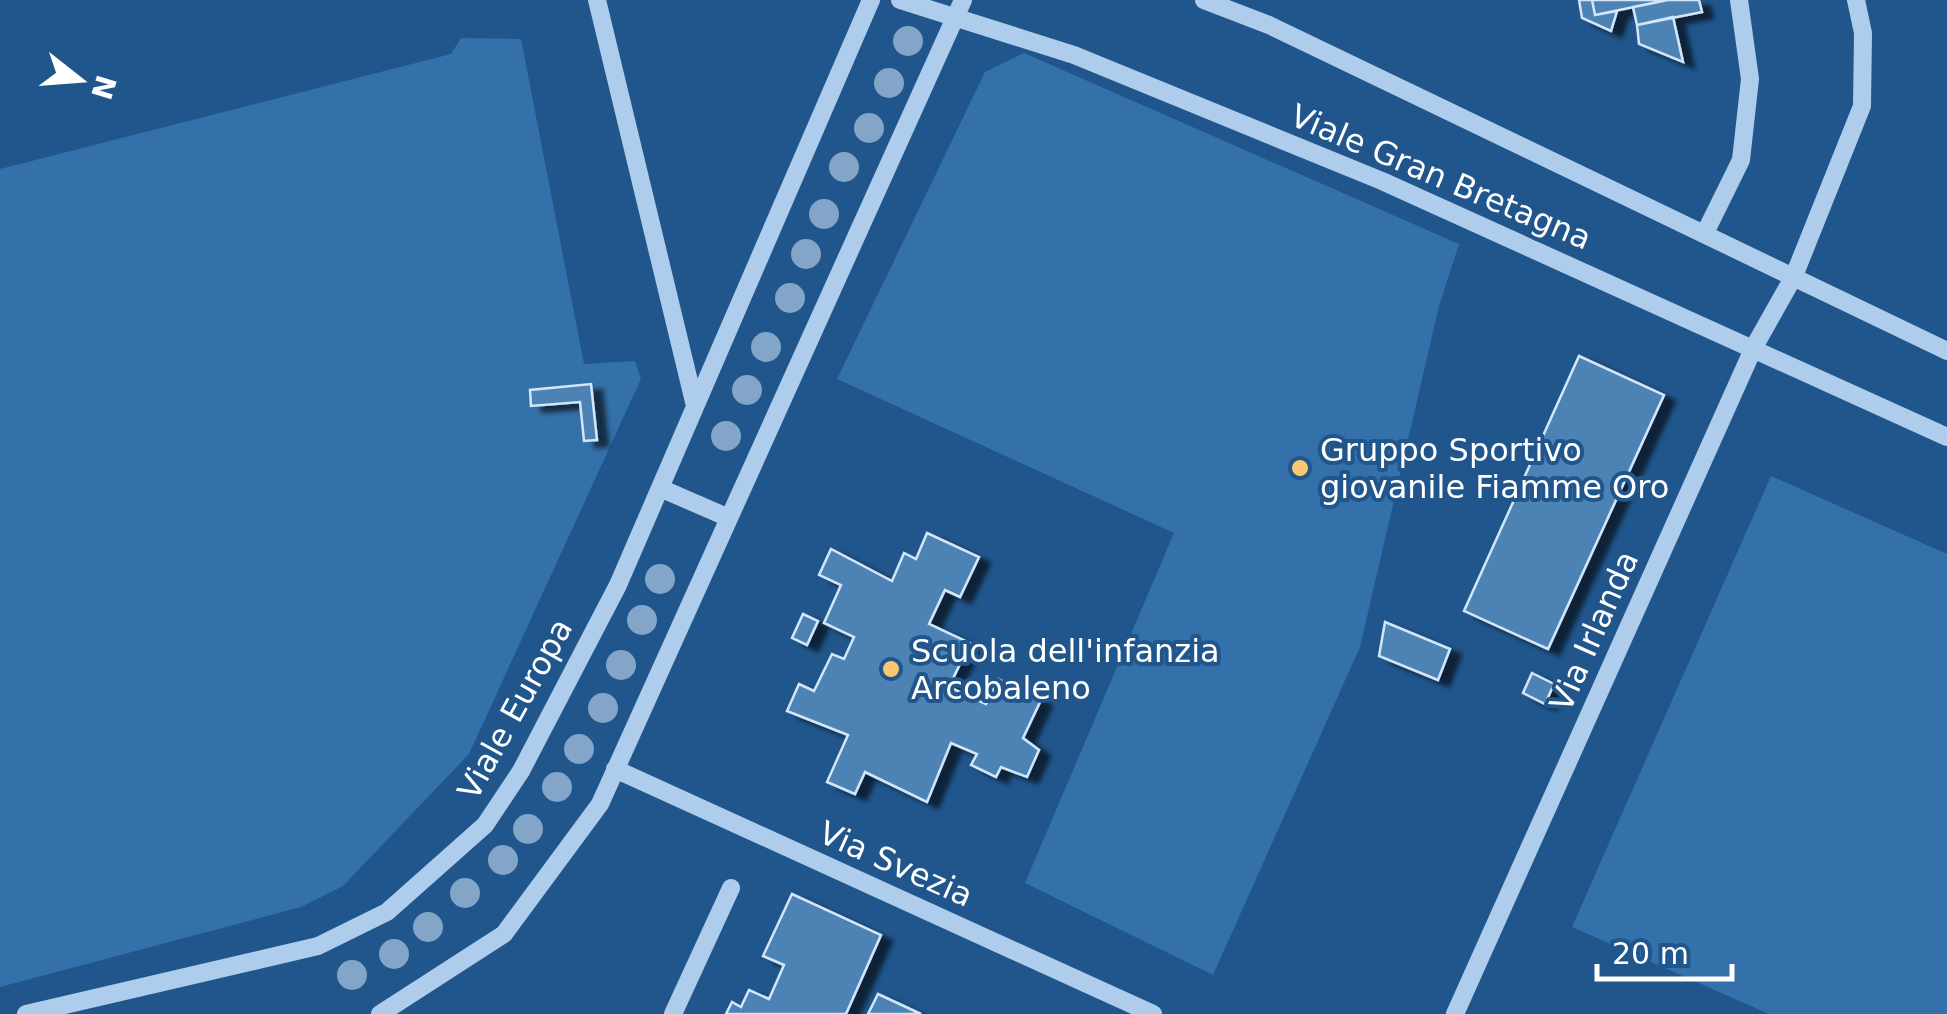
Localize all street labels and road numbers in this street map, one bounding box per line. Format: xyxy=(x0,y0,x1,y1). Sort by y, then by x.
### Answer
street label: Viale Gran Bretagna xyxy=(1285,96,1597,258)
street label: Via Irlanda xyxy=(1542,545,1646,717)
street label: Viale Europa xyxy=(450,612,580,806)
street label: Via Svezia xyxy=(813,813,979,915)

